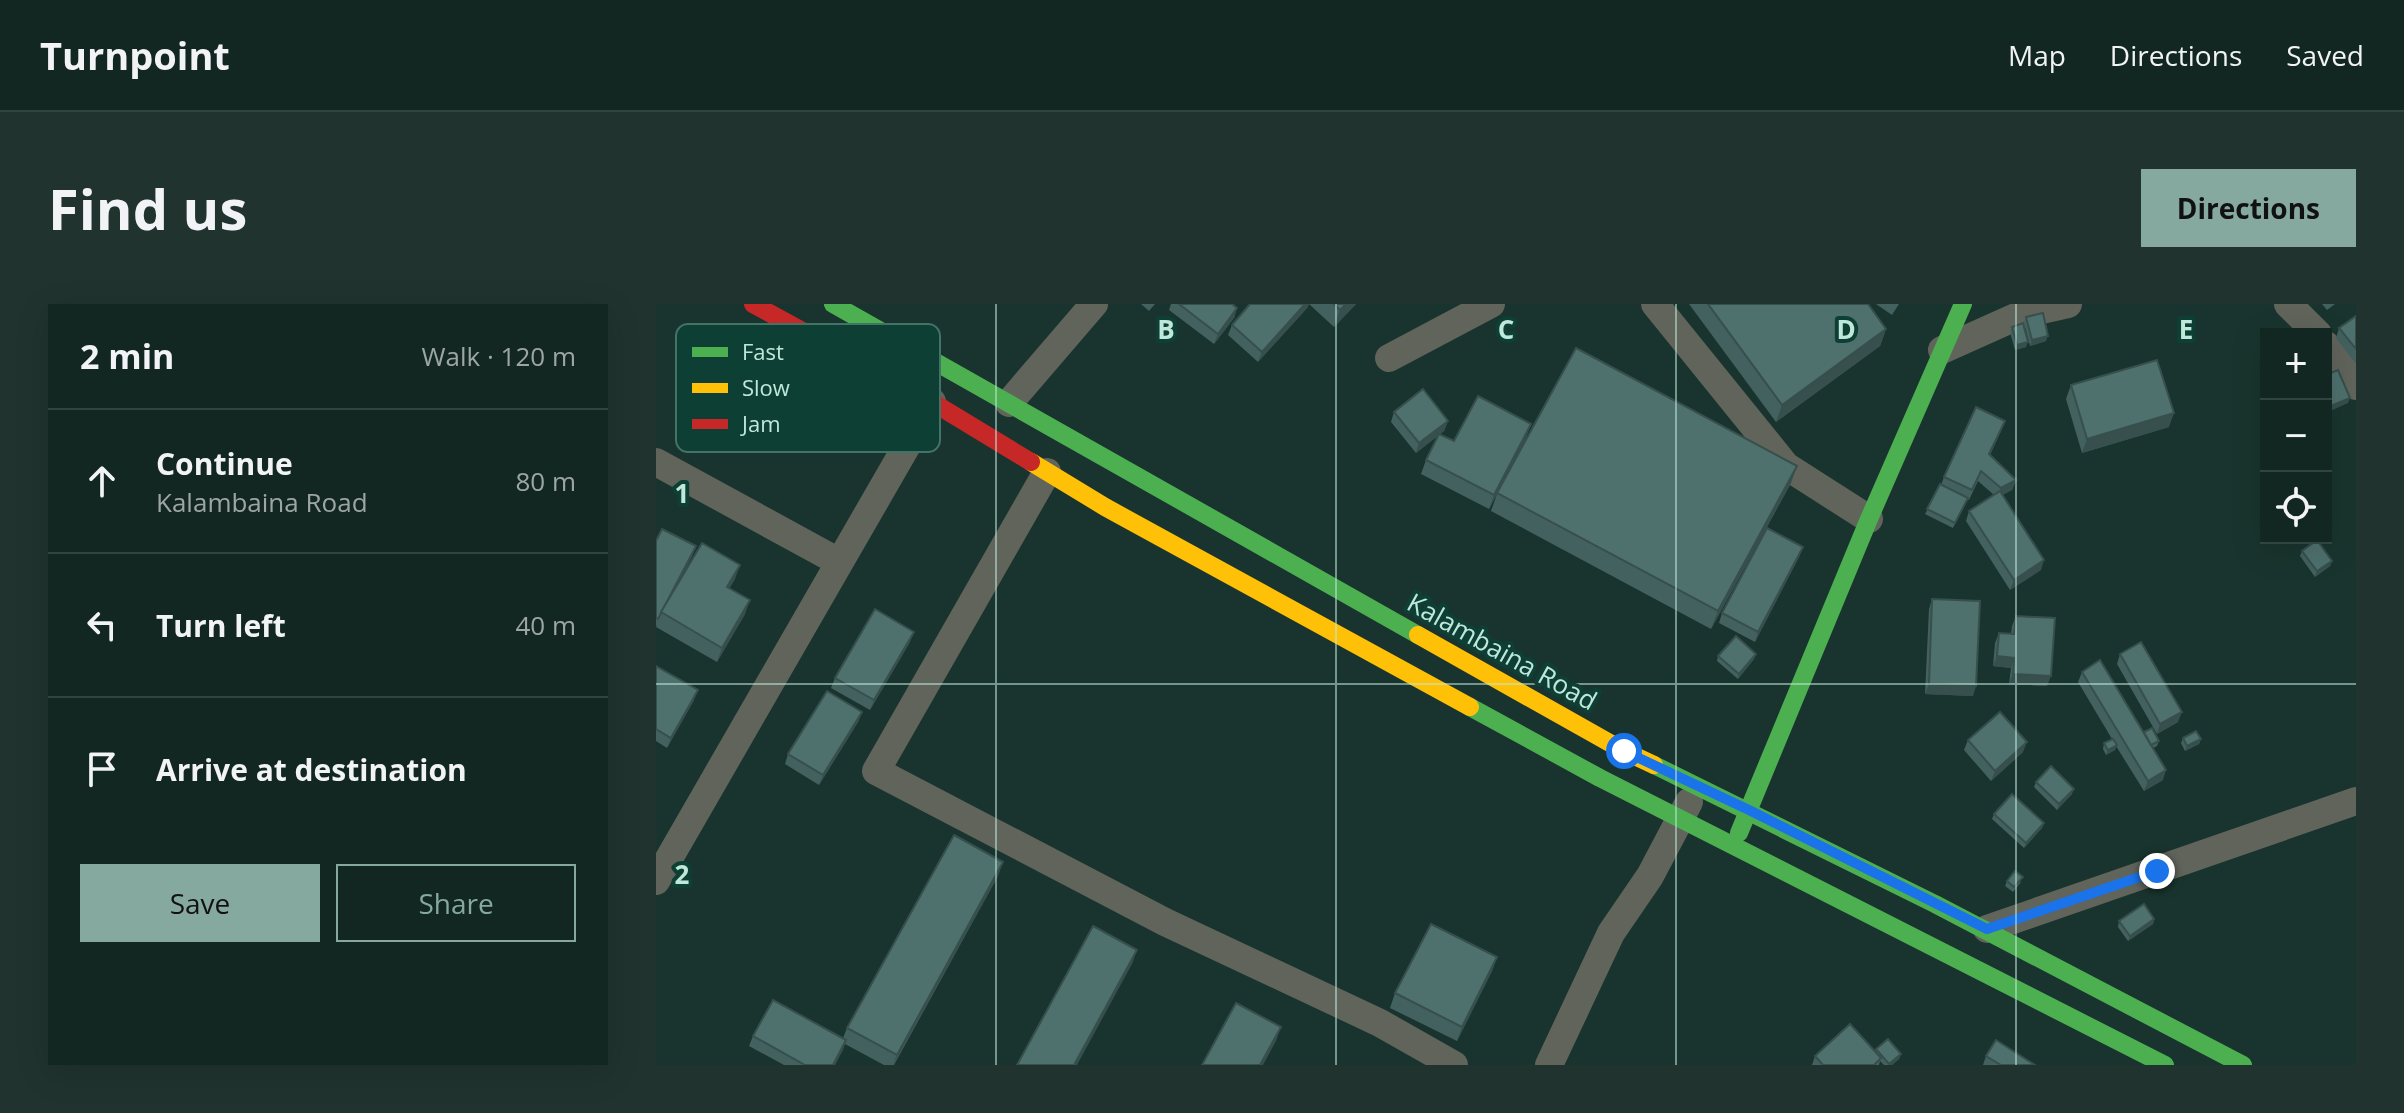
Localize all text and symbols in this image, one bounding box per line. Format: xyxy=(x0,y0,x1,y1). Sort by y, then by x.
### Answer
text: Turnpoint xyxy=(40,29,230,81)
text: Map xyxy=(2008,36,2066,74)
text: Directions xyxy=(2110,36,2242,74)
text: Saved xyxy=(2286,36,2364,74)
button: Directions xyxy=(2141,169,2356,247)
text: Find us xyxy=(48,170,247,246)
text: B xyxy=(1157,311,1175,347)
text: C xyxy=(1498,311,1514,347)
text: D xyxy=(1836,311,1856,347)
text: E xyxy=(2179,311,2193,347)
legend xyxy=(676,324,940,452)
map controls xyxy=(2260,328,2332,544)
button: + xyxy=(2260,328,2332,400)
text: 2 min xyxy=(80,333,174,379)
text: Fast xyxy=(742,336,784,366)
text: Walk · 120 m xyxy=(422,338,576,374)
text: Slow xyxy=(742,372,790,402)
button: − xyxy=(2260,400,2332,472)
text: Jam xyxy=(740,408,781,438)
text: Continue xyxy=(156,443,293,484)
icon: ahead xyxy=(80,459,124,503)
text: 80 m xyxy=(515,463,576,499)
button: locate xyxy=(2260,472,2332,544)
text: 1 xyxy=(675,475,689,511)
text: Kalambaina Road xyxy=(156,484,368,520)
street label: Kalambaina Road xyxy=(1401,584,1604,718)
icon: left xyxy=(80,603,124,647)
text: Turn left xyxy=(156,605,286,646)
text: 40 m xyxy=(515,607,576,643)
route start xyxy=(1606,733,1642,769)
icon: arrive xyxy=(80,747,124,791)
text: Arrive at destination xyxy=(156,749,467,790)
route end xyxy=(2139,853,2175,889)
text: 2 xyxy=(675,856,690,892)
button: Save xyxy=(80,864,320,942)
button: Share xyxy=(336,864,576,942)

